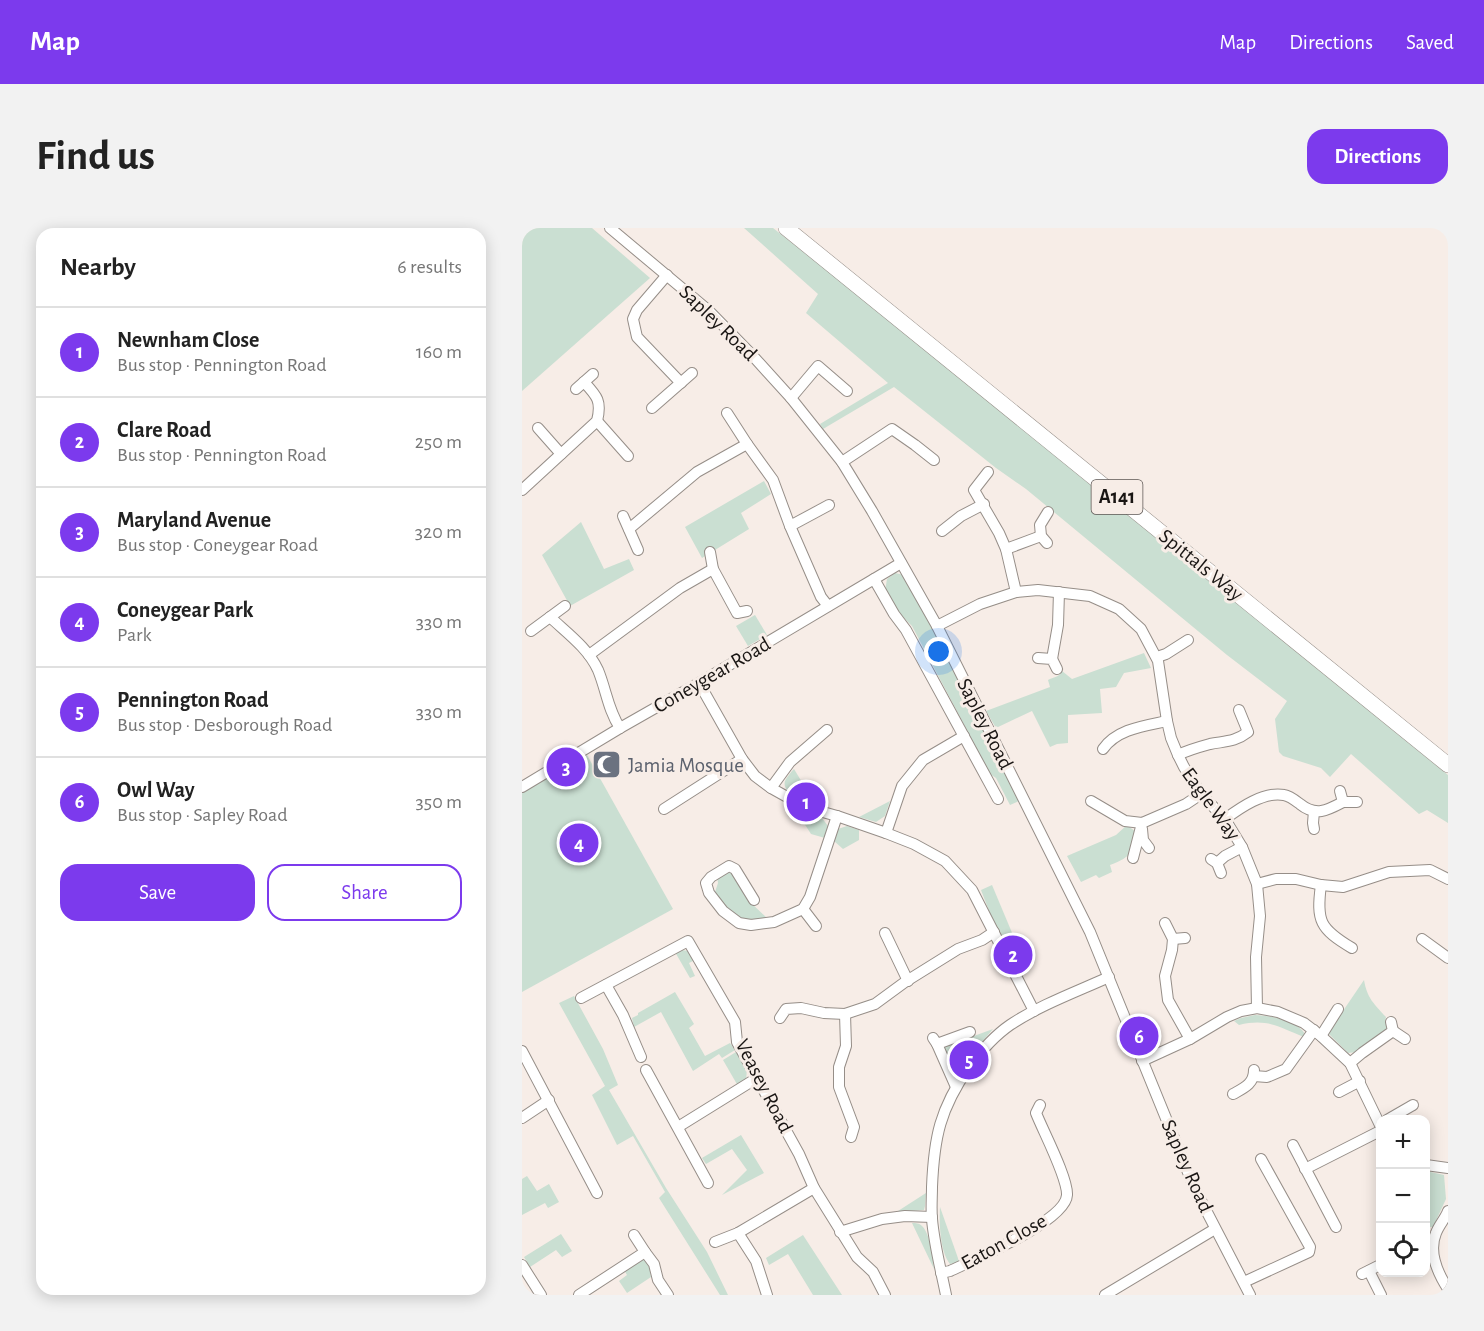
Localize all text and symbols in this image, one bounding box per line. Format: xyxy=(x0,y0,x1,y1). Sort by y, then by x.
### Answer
text: Map xyxy=(30,28,80,56)
text: Map xyxy=(1220,32,1256,53)
text: Directions xyxy=(1289,32,1373,53)
text: Saved xyxy=(1406,32,1454,53)
button: Directions xyxy=(1307,129,1448,184)
text: Find us xyxy=(36,135,155,177)
text: Nearby xyxy=(60,254,136,280)
text: 6 results xyxy=(397,257,462,277)
street label: Sapley Road xyxy=(675,281,761,365)
text: Newnham Close xyxy=(117,329,259,351)
text: 1 xyxy=(76,342,83,362)
text: 160 m xyxy=(416,342,462,362)
text: Bus stop · Pennington Road xyxy=(117,355,327,375)
text: Clare Road xyxy=(117,419,211,441)
text: 2 xyxy=(75,432,84,452)
text: 250 m xyxy=(415,432,462,452)
text: Bus stop · Pennington Road xyxy=(117,445,327,465)
road number: A141 xyxy=(1092,480,1142,514)
text: Maryland Avenue xyxy=(117,509,271,531)
text: 3 xyxy=(75,522,84,542)
text: 320 m xyxy=(415,522,462,542)
street label: Spittals Way xyxy=(1155,525,1247,605)
text: Bus stop · Coneygear Road xyxy=(117,535,318,555)
text: Coneygear Park xyxy=(117,599,253,621)
text: 4 xyxy=(74,612,85,632)
text: 330 m xyxy=(416,612,462,632)
text: Park xyxy=(117,625,152,645)
street label: Coneygear Road xyxy=(650,633,774,717)
your location xyxy=(924,637,953,666)
street label: Sapley Road xyxy=(953,675,1017,773)
text: Pennington Road xyxy=(117,689,269,711)
text: 5 xyxy=(75,702,84,722)
text: 330 m xyxy=(416,702,462,722)
text: Bus stop · Desborough Road xyxy=(117,715,332,735)
pin: 3 xyxy=(546,744,585,790)
mosque icon: Jamia Mosque xyxy=(591,749,623,781)
place label: Jamia Mosque xyxy=(628,755,744,776)
street label: Eagle Way xyxy=(1178,764,1244,844)
text: Owl Way xyxy=(117,779,195,801)
pin: 1 xyxy=(786,780,826,824)
text: 6 xyxy=(75,792,84,812)
text: 350 m xyxy=(416,792,462,812)
text: Bus stop · Sapley Road xyxy=(117,805,288,825)
pin: 4 xyxy=(560,820,598,866)
button: Save xyxy=(60,864,255,921)
button: Share xyxy=(267,864,462,921)
pin: 2 xyxy=(994,932,1032,978)
pin: 6 xyxy=(1120,1014,1158,1058)
street label: Veasey Road xyxy=(731,1036,797,1136)
pin: 5 xyxy=(950,1038,988,1082)
map controls xyxy=(1376,1115,1430,1277)
button: + xyxy=(1376,1115,1430,1169)
street label: Sapley Road xyxy=(1157,1117,1217,1216)
button: − xyxy=(1376,1169,1430,1223)
street label: Eaton Close xyxy=(958,1210,1050,1274)
button: locate xyxy=(1376,1223,1430,1277)

